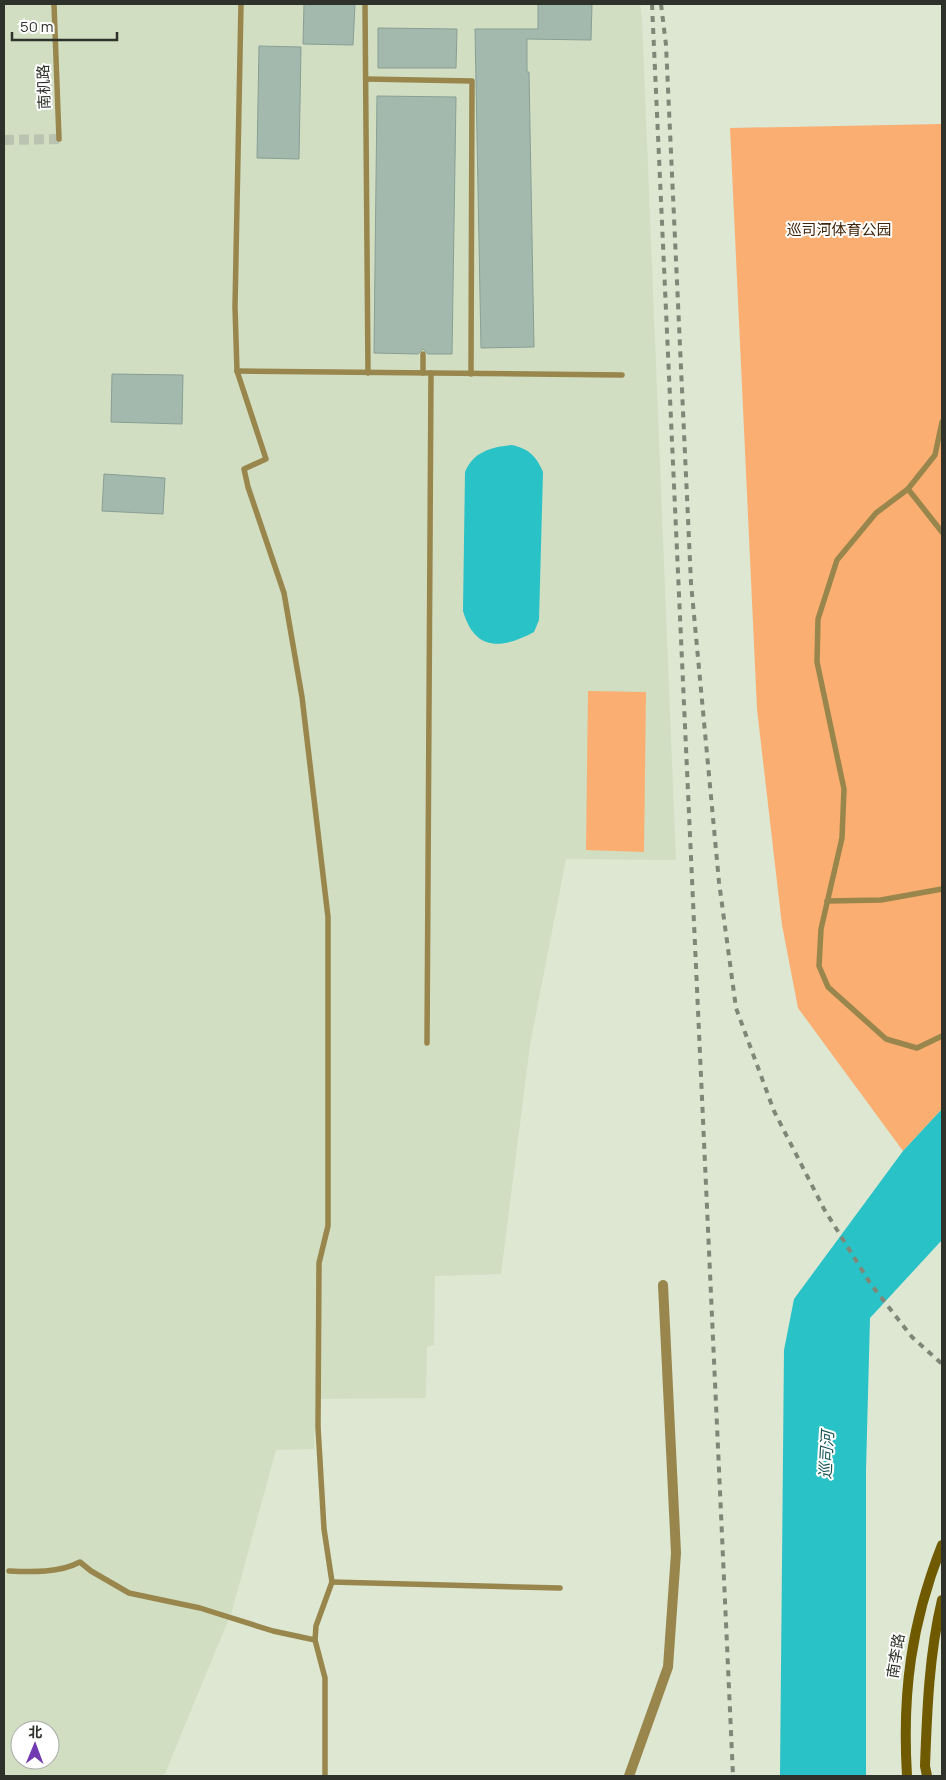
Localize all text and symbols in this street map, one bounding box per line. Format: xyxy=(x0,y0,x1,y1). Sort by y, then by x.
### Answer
scale bar xyxy=(12,10,118,42)
text: 50 m xyxy=(20,16,54,37)
street label: 南机路 xyxy=(32,64,55,110)
park label: 巡司河体育公园 xyxy=(786,219,892,240)
water label: 巡司河 xyxy=(814,1427,838,1480)
street label: 南李路 xyxy=(882,1632,909,1680)
north arrow xyxy=(10,1720,60,1770)
text: 北 xyxy=(28,1722,42,1741)

